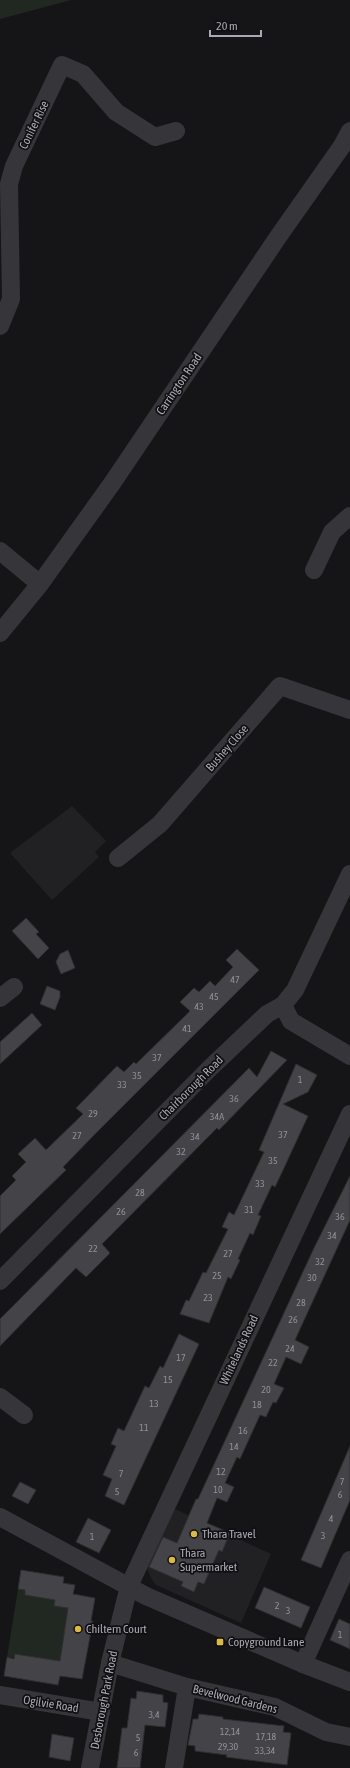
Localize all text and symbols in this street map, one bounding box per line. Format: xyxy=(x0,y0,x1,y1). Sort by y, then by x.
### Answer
scale bar xyxy=(210,12,261,38)
text: 20 m xyxy=(216,19,238,33)
street label: Conifer Rise xyxy=(16,99,52,151)
street label: Carrington Road xyxy=(153,351,205,417)
street label: Bushey Close xyxy=(203,722,251,774)
house number: 47 xyxy=(230,974,240,985)
house number: 45 xyxy=(209,991,219,1002)
house number: 43 xyxy=(194,1001,204,1012)
house number: 41 xyxy=(182,1023,192,1034)
house number: 37 xyxy=(152,1052,162,1063)
street label: Chairborough Road xyxy=(156,1053,226,1123)
house number: 35 xyxy=(132,1070,142,1081)
house number: 1 xyxy=(298,1074,303,1085)
house number: 33 xyxy=(117,1079,127,1090)
house number: 36 xyxy=(229,1093,239,1104)
house number: 29 xyxy=(88,1108,98,1119)
house number: 34A xyxy=(210,1111,224,1122)
house number: 37 xyxy=(278,1129,288,1140)
house number: 27 xyxy=(72,1130,82,1141)
house number: 34 xyxy=(190,1131,200,1142)
house number: 32 xyxy=(176,1146,186,1157)
house number: 35 xyxy=(268,1155,278,1166)
house number: 33 xyxy=(255,1178,265,1189)
house number: 28 xyxy=(135,1187,145,1198)
house number: 31 xyxy=(244,1204,254,1215)
house number: 26 xyxy=(116,1206,126,1217)
house number: 36 xyxy=(335,1211,345,1222)
house number: 34 xyxy=(327,1230,337,1241)
house number: 22 xyxy=(88,1243,98,1254)
house number: 27 xyxy=(223,1248,233,1259)
house number: 32 xyxy=(315,1256,325,1267)
house number: 25 xyxy=(212,1270,222,1281)
house number: 30 xyxy=(307,1272,317,1283)
house number: 23 xyxy=(203,1292,213,1303)
house number: 28 xyxy=(296,1297,306,1308)
street label: Whitelands Road xyxy=(217,1313,261,1387)
house number: 26 xyxy=(288,1314,298,1325)
house number: 24 xyxy=(285,1343,295,1354)
house number: 17 xyxy=(176,1352,186,1363)
house number: 22 xyxy=(268,1357,278,1368)
house number: 15 xyxy=(163,1374,173,1385)
house number: 20 xyxy=(261,1384,271,1395)
house number: 13 xyxy=(149,1398,159,1409)
house number: 18 xyxy=(252,1399,262,1410)
house number: 11 xyxy=(139,1422,149,1433)
house number: 16 xyxy=(238,1425,248,1436)
house number: 14 xyxy=(229,1441,239,1452)
house number: 12 xyxy=(216,1466,226,1477)
house number: 7 xyxy=(119,1468,124,1479)
house number: 7 xyxy=(340,1476,345,1487)
house number: 10 xyxy=(213,1484,223,1495)
house number: 5 xyxy=(115,1486,120,1497)
house number: 6 xyxy=(338,1489,343,1500)
house number: 4 xyxy=(329,1513,334,1524)
place label: Thara Travel xyxy=(202,1527,257,1541)
marker: Thara Travel xyxy=(189,1529,199,1539)
house number: 3 xyxy=(321,1530,326,1541)
house number: 1 xyxy=(90,1531,95,1542)
place label: Thara Supermarket xyxy=(180,1546,238,1574)
marker: Thara Supermarket xyxy=(167,1555,177,1565)
house number: 2 xyxy=(275,1600,280,1611)
house number: 3 xyxy=(286,1605,291,1616)
place label: Chiltern Court xyxy=(86,1622,147,1636)
marker: Chiltern Court xyxy=(73,1624,83,1634)
house number: 1 xyxy=(338,1629,343,1640)
place label: Copyground Lane xyxy=(228,1635,304,1649)
marker: Copyground Lane xyxy=(215,1637,225,1647)
street label: Desborough Park Road xyxy=(88,1650,120,1750)
street label: Bevelwood Gardens xyxy=(191,1682,279,1716)
street label: Ogilvie Road xyxy=(22,1693,80,1715)
house number: 3,4 xyxy=(148,1709,160,1720)
house number: 12,14 xyxy=(220,1726,241,1737)
house number: 17,18 xyxy=(256,1731,277,1742)
house number: 5 xyxy=(136,1732,141,1743)
house number: 29,30 xyxy=(218,1741,239,1752)
house number: 33,34 xyxy=(255,1745,276,1756)
house number: 6 xyxy=(134,1747,139,1758)

